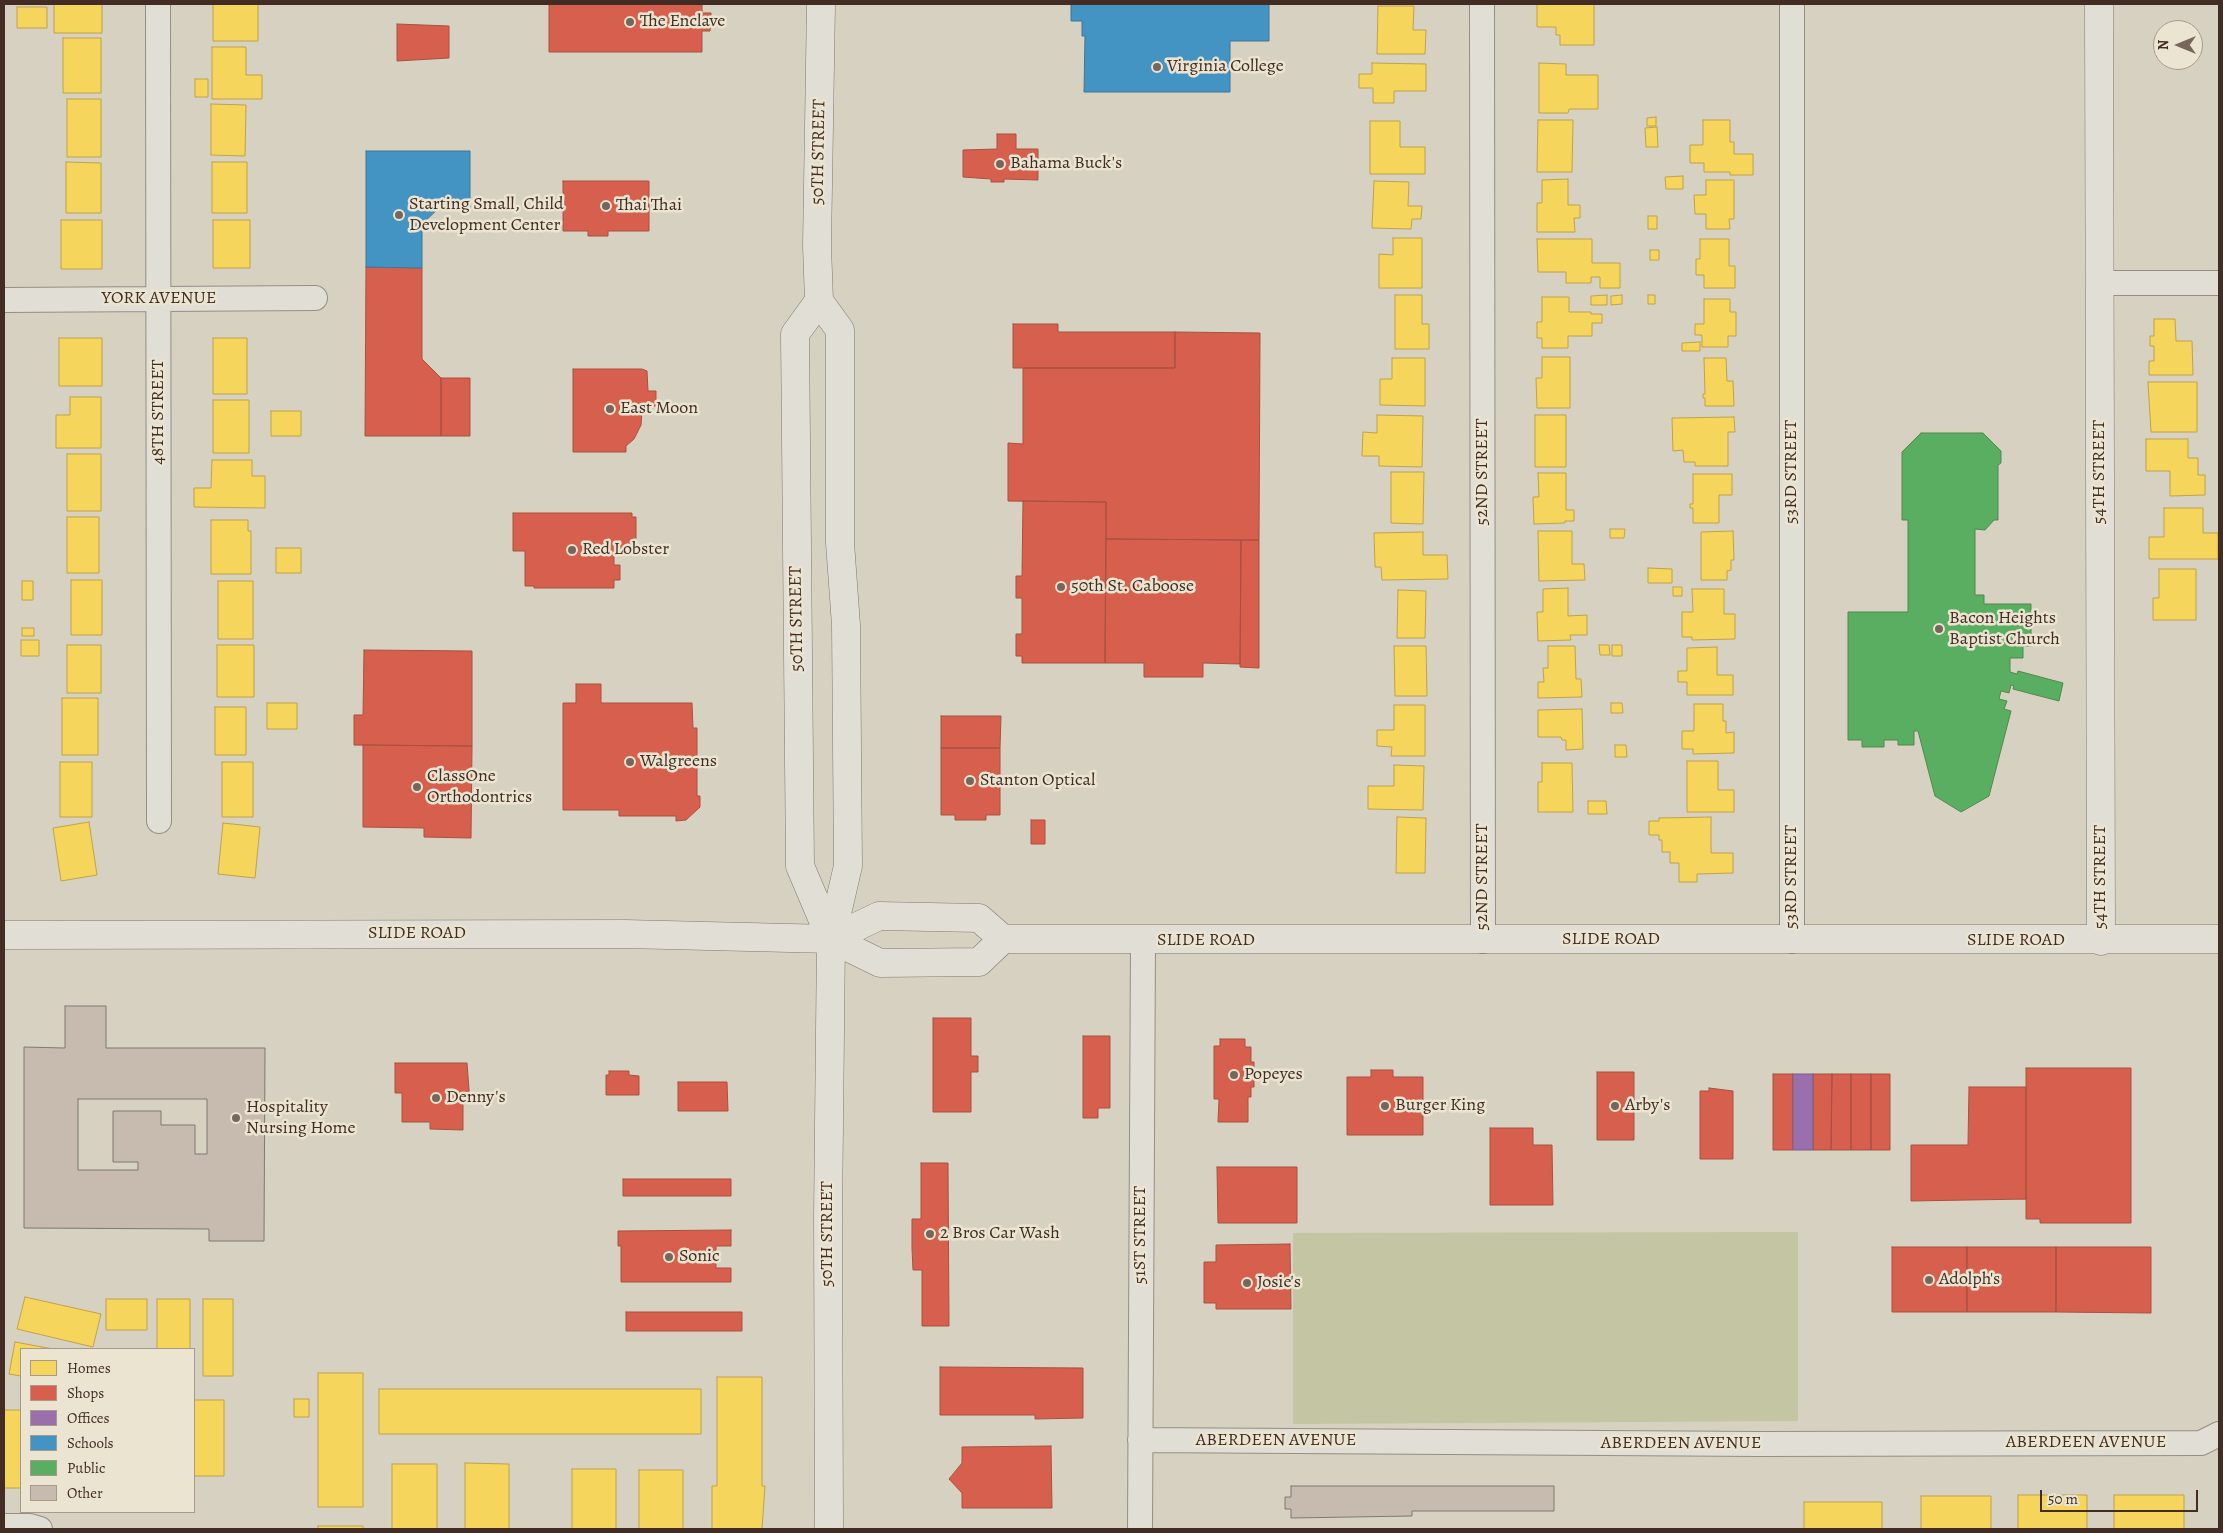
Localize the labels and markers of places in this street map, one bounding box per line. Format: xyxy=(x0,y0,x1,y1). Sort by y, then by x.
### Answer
place label: The Enclave xyxy=(640,11,725,33)
marker: The Enclave xyxy=(624,16,636,28)
place label: Virginia College xyxy=(1167,56,1284,78)
marker: Virginia College xyxy=(1151,61,1163,73)
place label: Bahama Buck's xyxy=(1010,153,1122,175)
marker: Bahama Buck's xyxy=(994,158,1006,170)
place label: Starting Small, Child Development Center xyxy=(409,194,564,236)
place label: Thai Thai xyxy=(616,195,682,217)
marker: Thai Thai xyxy=(600,200,612,212)
marker: Starting Small, Child Development Center xyxy=(393,209,405,221)
place label: East Moon xyxy=(620,398,698,420)
marker: East Moon xyxy=(604,403,616,415)
place label: Red Lobster xyxy=(582,539,669,561)
marker: Red Lobster xyxy=(566,544,578,556)
place label: 50th St. Caboose xyxy=(1071,576,1194,598)
marker: 50th St. Caboose xyxy=(1055,581,1067,593)
place label: Bacon Heights Baptist Church xyxy=(1949,608,2060,650)
marker: Bacon Heights Baptist Church xyxy=(1933,623,1945,635)
place label: Walgreens xyxy=(640,751,717,773)
marker: Walgreens xyxy=(624,756,636,768)
place label: ClassOne Orthodontrics xyxy=(427,766,532,809)
place label: Stanton Optical xyxy=(980,770,1095,792)
marker: Stanton Optical xyxy=(964,775,976,787)
marker: ClassOne Orthodontrics xyxy=(411,781,423,793)
place label: Popeyes xyxy=(1244,1064,1303,1086)
marker: Popeyes xyxy=(1228,1069,1240,1081)
place label: Denny's xyxy=(446,1087,506,1109)
marker: Denny's xyxy=(430,1092,442,1104)
place label: Burger King xyxy=(1395,1095,1485,1117)
place label: Arby's xyxy=(1625,1095,1670,1117)
place label: Hospitality Nursing Home xyxy=(246,1097,356,1140)
marker: Burger King xyxy=(1379,1100,1391,1112)
marker: Arby's xyxy=(1609,1100,1621,1112)
marker: Hospitality Nursing Home xyxy=(230,1112,242,1124)
place label: 2 Bros Car Wash xyxy=(940,1223,1060,1245)
marker: 2 Bros Car Wash xyxy=(924,1228,936,1240)
place label: Sonic xyxy=(679,1246,720,1268)
marker: Sonic xyxy=(663,1251,675,1263)
place label: Adolph's xyxy=(1939,1269,2000,1291)
place label: Josie's xyxy=(1257,1272,1301,1294)
marker: Adolph's xyxy=(1923,1274,1935,1286)
marker: Josie's xyxy=(1241,1277,1253,1289)

